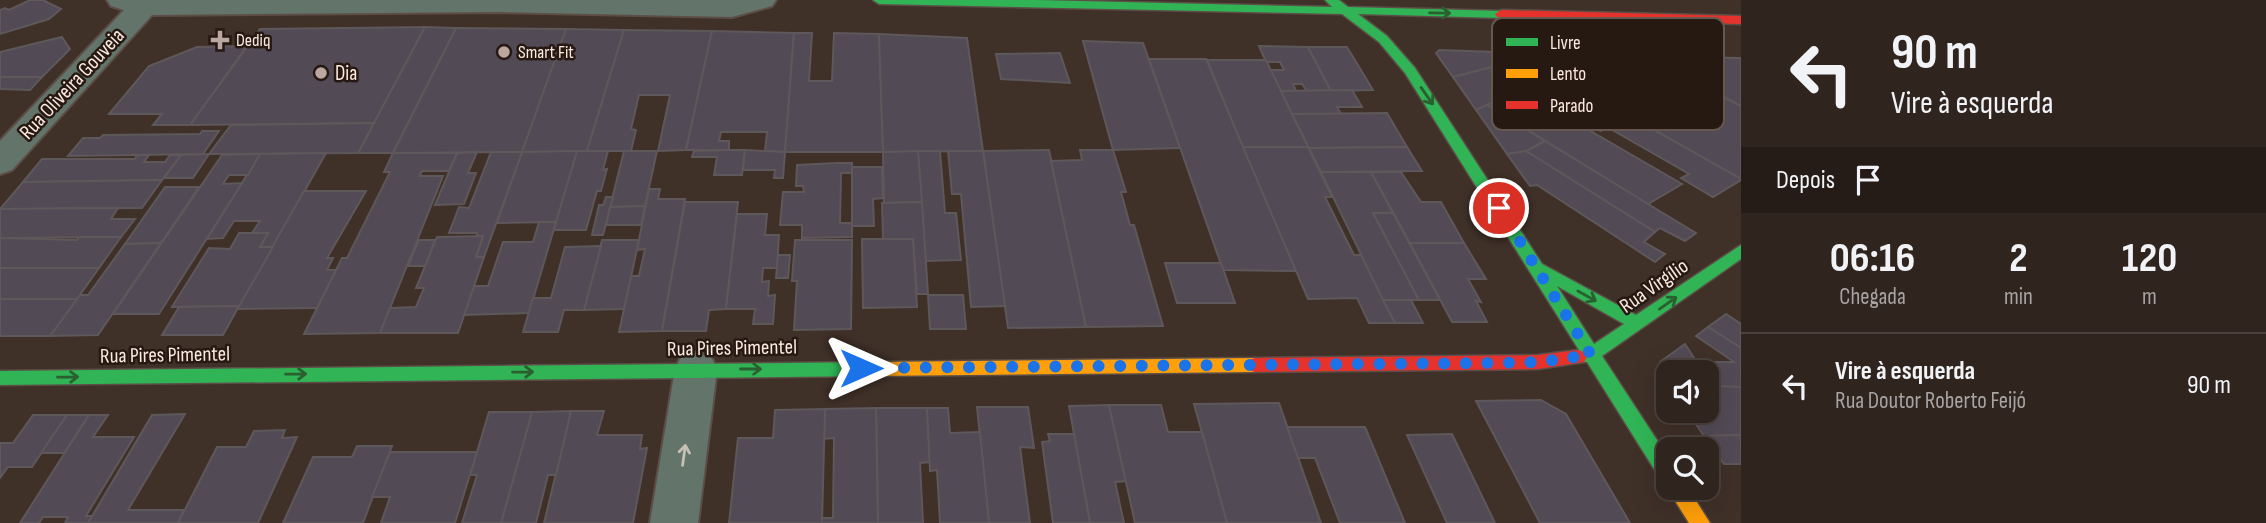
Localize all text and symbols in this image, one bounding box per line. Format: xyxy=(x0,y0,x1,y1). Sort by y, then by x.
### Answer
one-way arrow xyxy=(1429,6,1452,20)
legend xyxy=(1492,18,1724,130)
street label: Rua Oliveira Gouveia xyxy=(14,23,130,145)
text: 90 m xyxy=(1891,24,1978,83)
icon: left xyxy=(1776,28,1867,119)
marker: Dediq xyxy=(210,30,230,50)
place label: Dediq xyxy=(236,30,270,51)
text: Livre xyxy=(1550,32,1581,55)
place label: Smart Fit xyxy=(518,42,574,63)
marker: Smart Fit xyxy=(496,44,512,60)
place label: Dia xyxy=(335,61,357,86)
text: Lento xyxy=(1550,63,1586,86)
marker: Dia xyxy=(313,65,329,81)
text: Vire à esquerda xyxy=(1891,84,2054,123)
one-way arrow xyxy=(1420,85,1434,105)
text: Parado xyxy=(1550,95,1593,118)
icon: arrive xyxy=(1849,161,1887,199)
text: Depois xyxy=(1776,165,1835,196)
pin xyxy=(1469,178,1529,238)
icon: arrive xyxy=(1480,189,1518,227)
text: 06:16 xyxy=(1830,233,1915,284)
text: 2 xyxy=(2009,233,2028,284)
text: 120 xyxy=(2122,233,2177,284)
street label: Rua Virgílio xyxy=(1615,253,1693,319)
text: Chegada xyxy=(1839,283,1906,311)
text: min xyxy=(2004,283,2033,311)
text: m xyxy=(2142,283,2157,311)
one-way arrow xyxy=(1576,289,1596,303)
one-way arrow xyxy=(1658,296,1677,310)
position arrow xyxy=(824,331,898,405)
street label: Rua Pires Pimentel xyxy=(667,334,797,362)
street label: Rua Pires Pimentel xyxy=(100,341,230,369)
text: Vire à esquerda xyxy=(1835,356,1975,387)
map controls xyxy=(1656,360,1719,500)
button: sound xyxy=(1656,360,1719,423)
one-way arrow xyxy=(739,362,762,376)
one-way arrow xyxy=(511,365,534,378)
icon: left xyxy=(1776,367,1814,405)
one-way arrow xyxy=(284,368,307,381)
one-way arrow xyxy=(56,370,79,384)
text: 90 m xyxy=(2187,370,2231,401)
text: Rua Doutor Roberto Feijó xyxy=(1835,387,2026,415)
button: search xyxy=(1656,437,1719,500)
one-way arrow xyxy=(678,445,691,467)

